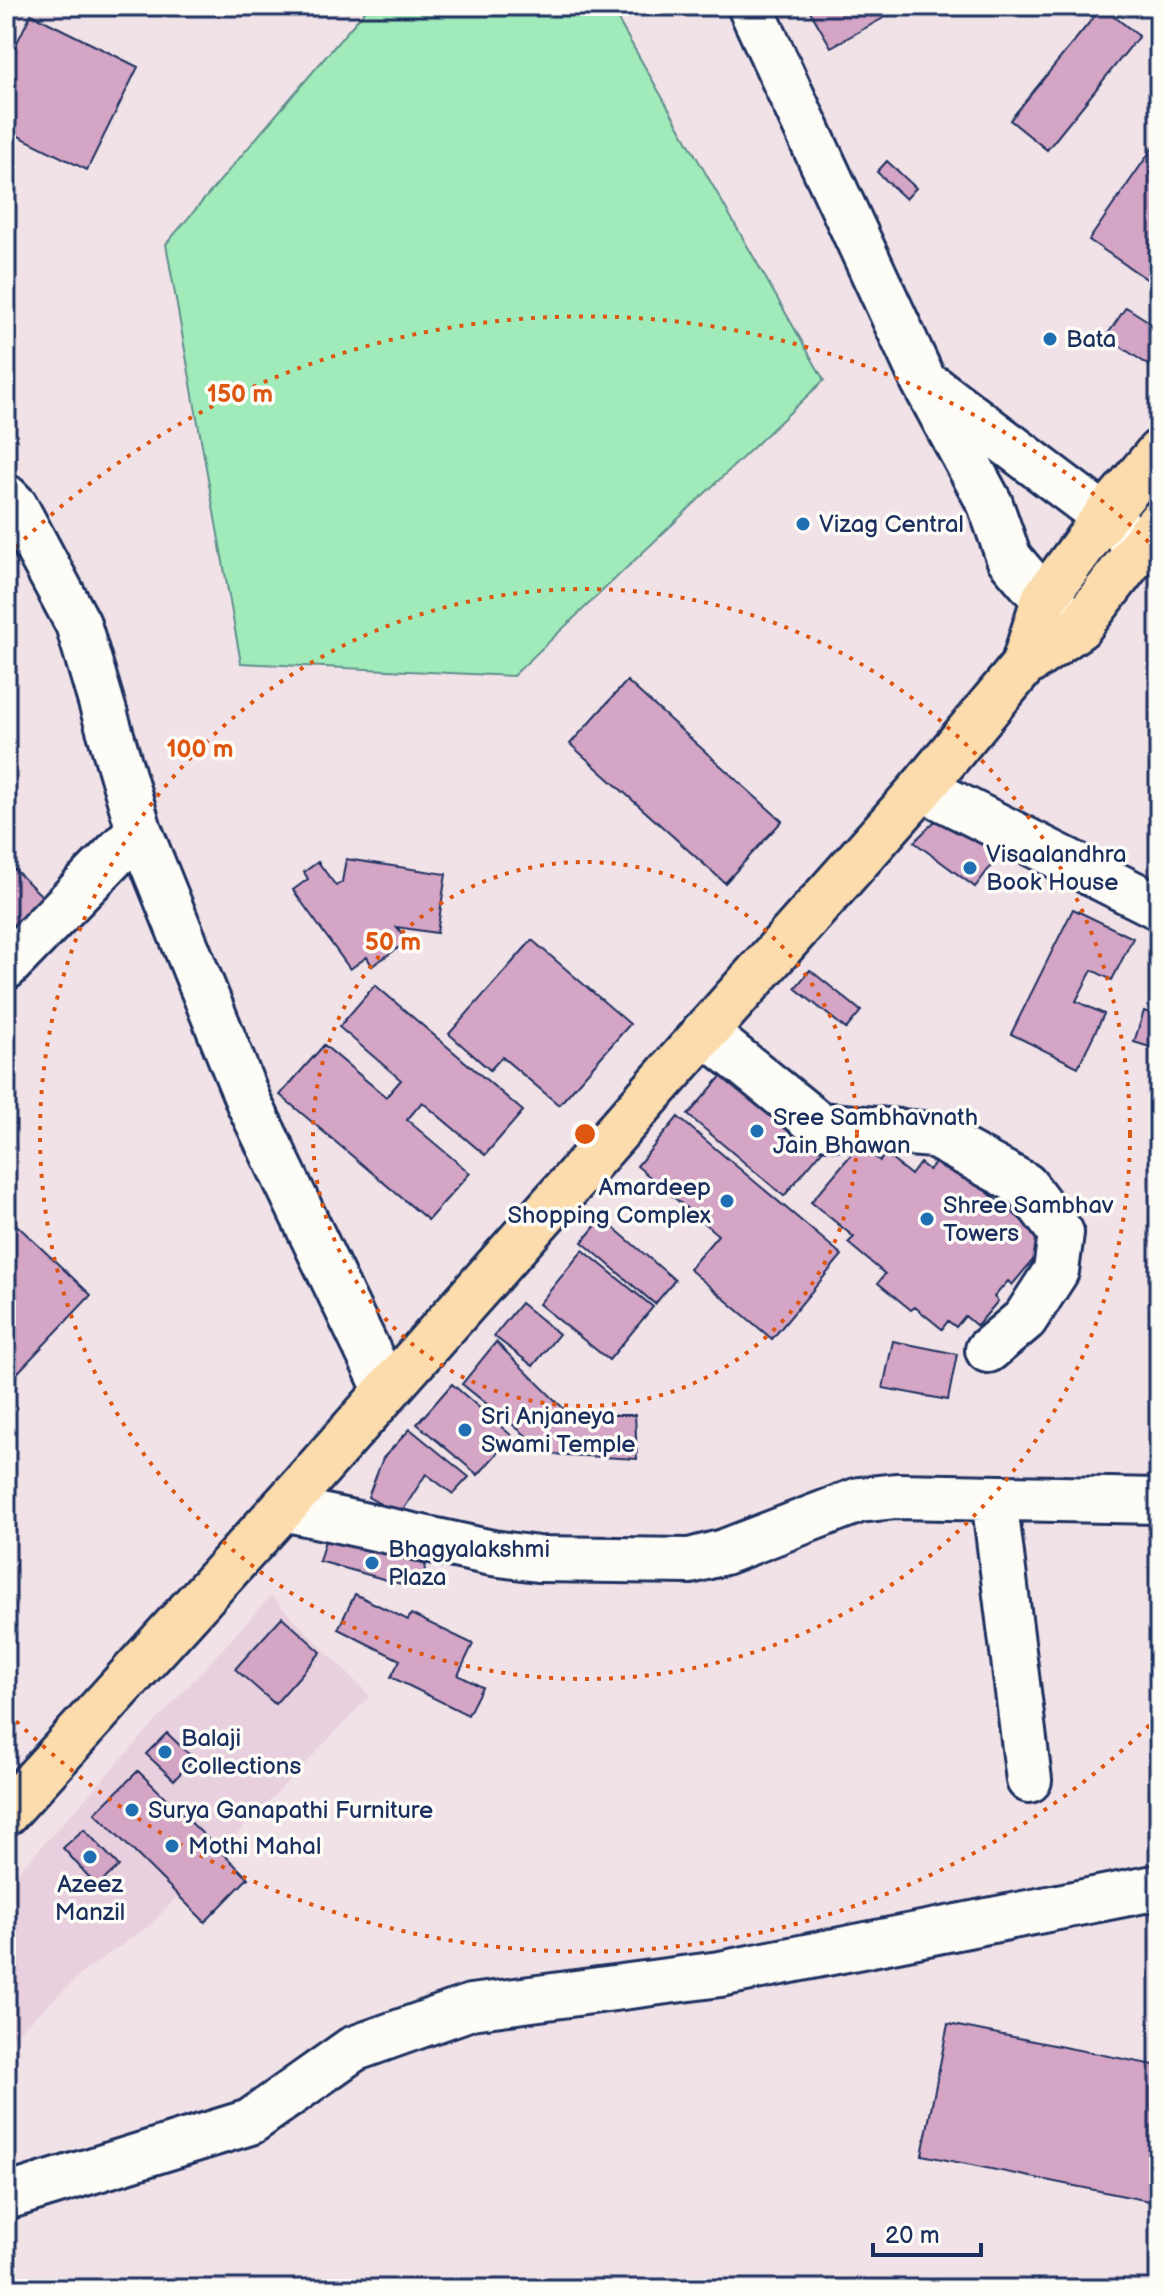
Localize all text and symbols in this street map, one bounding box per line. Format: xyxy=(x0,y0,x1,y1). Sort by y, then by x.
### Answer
place label: Bata xyxy=(1066,325,1116,354)
marker: Bata xyxy=(1041,330,1059,348)
text: 150 m xyxy=(207,380,273,409)
place label: Vizag Central xyxy=(819,510,964,539)
marker: Vizag Central xyxy=(794,515,812,533)
text: 100 m xyxy=(167,735,233,764)
place label: Visaalandhra Book House xyxy=(986,840,1127,897)
marker: Visaalandhra Book House xyxy=(961,859,979,877)
text: 50 m xyxy=(365,928,421,957)
place label: Sree Sambhavnath Jain Bhawan xyxy=(773,1103,978,1160)
centre of rings xyxy=(571,1120,599,1148)
marker: Sree Sambhavnath Jain Bhawan xyxy=(748,1122,766,1140)
place label: Amardeep Shopping Complex xyxy=(507,1173,711,1230)
place label: Shree Sambhav Towers xyxy=(943,1191,1114,1248)
marker: Amardeep Shopping Complex xyxy=(718,1192,736,1210)
marker: Shree Sambhav Towers xyxy=(918,1210,936,1228)
place label: Sri Anjaneya Swami Temple xyxy=(481,1402,636,1459)
marker: Sri Anjaneya Swami Temple xyxy=(456,1421,474,1439)
place label: Bhagyalakshmi Plaza xyxy=(388,1535,550,1592)
marker: Bhagyalakshmi Plaza xyxy=(363,1554,381,1572)
place label: Balaji Collections xyxy=(181,1724,301,1781)
marker: Balaji Collections xyxy=(156,1743,174,1761)
place label: Surya Ganapathi Furniture xyxy=(148,1796,433,1825)
marker: Surya Ganapathi Furniture xyxy=(123,1801,141,1819)
place label: Mothi Mahal xyxy=(188,1832,321,1861)
marker: Mothi Mahal xyxy=(163,1837,181,1855)
marker: Azeez Manzil xyxy=(81,1848,99,1866)
place label: Azeez Manzil xyxy=(55,1870,125,1927)
scale bar xyxy=(873,2207,981,2257)
text: 20 m xyxy=(885,2221,940,2250)

